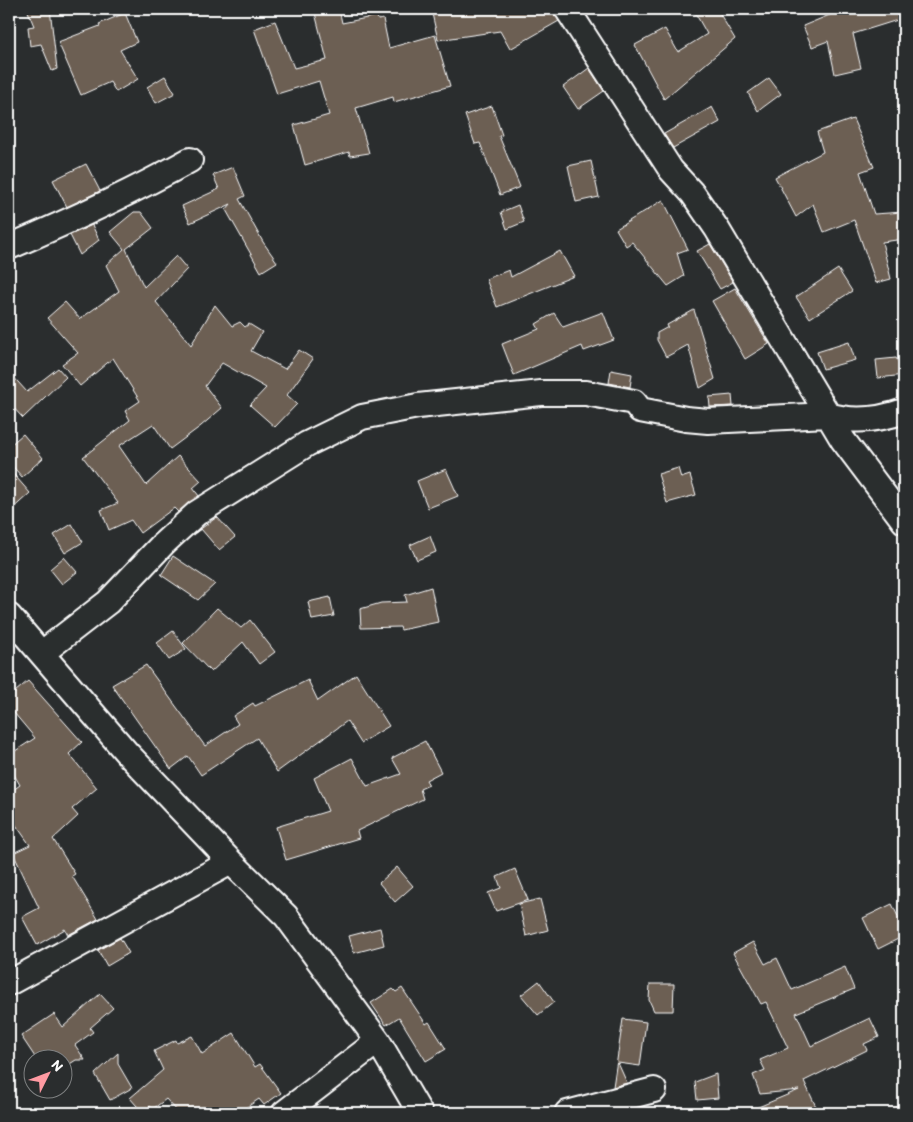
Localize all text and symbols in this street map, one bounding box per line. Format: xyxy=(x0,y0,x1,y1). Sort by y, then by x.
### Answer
north arrow xyxy=(22,1050,72,1100)
text: N xyxy=(48,1056,67,1075)

